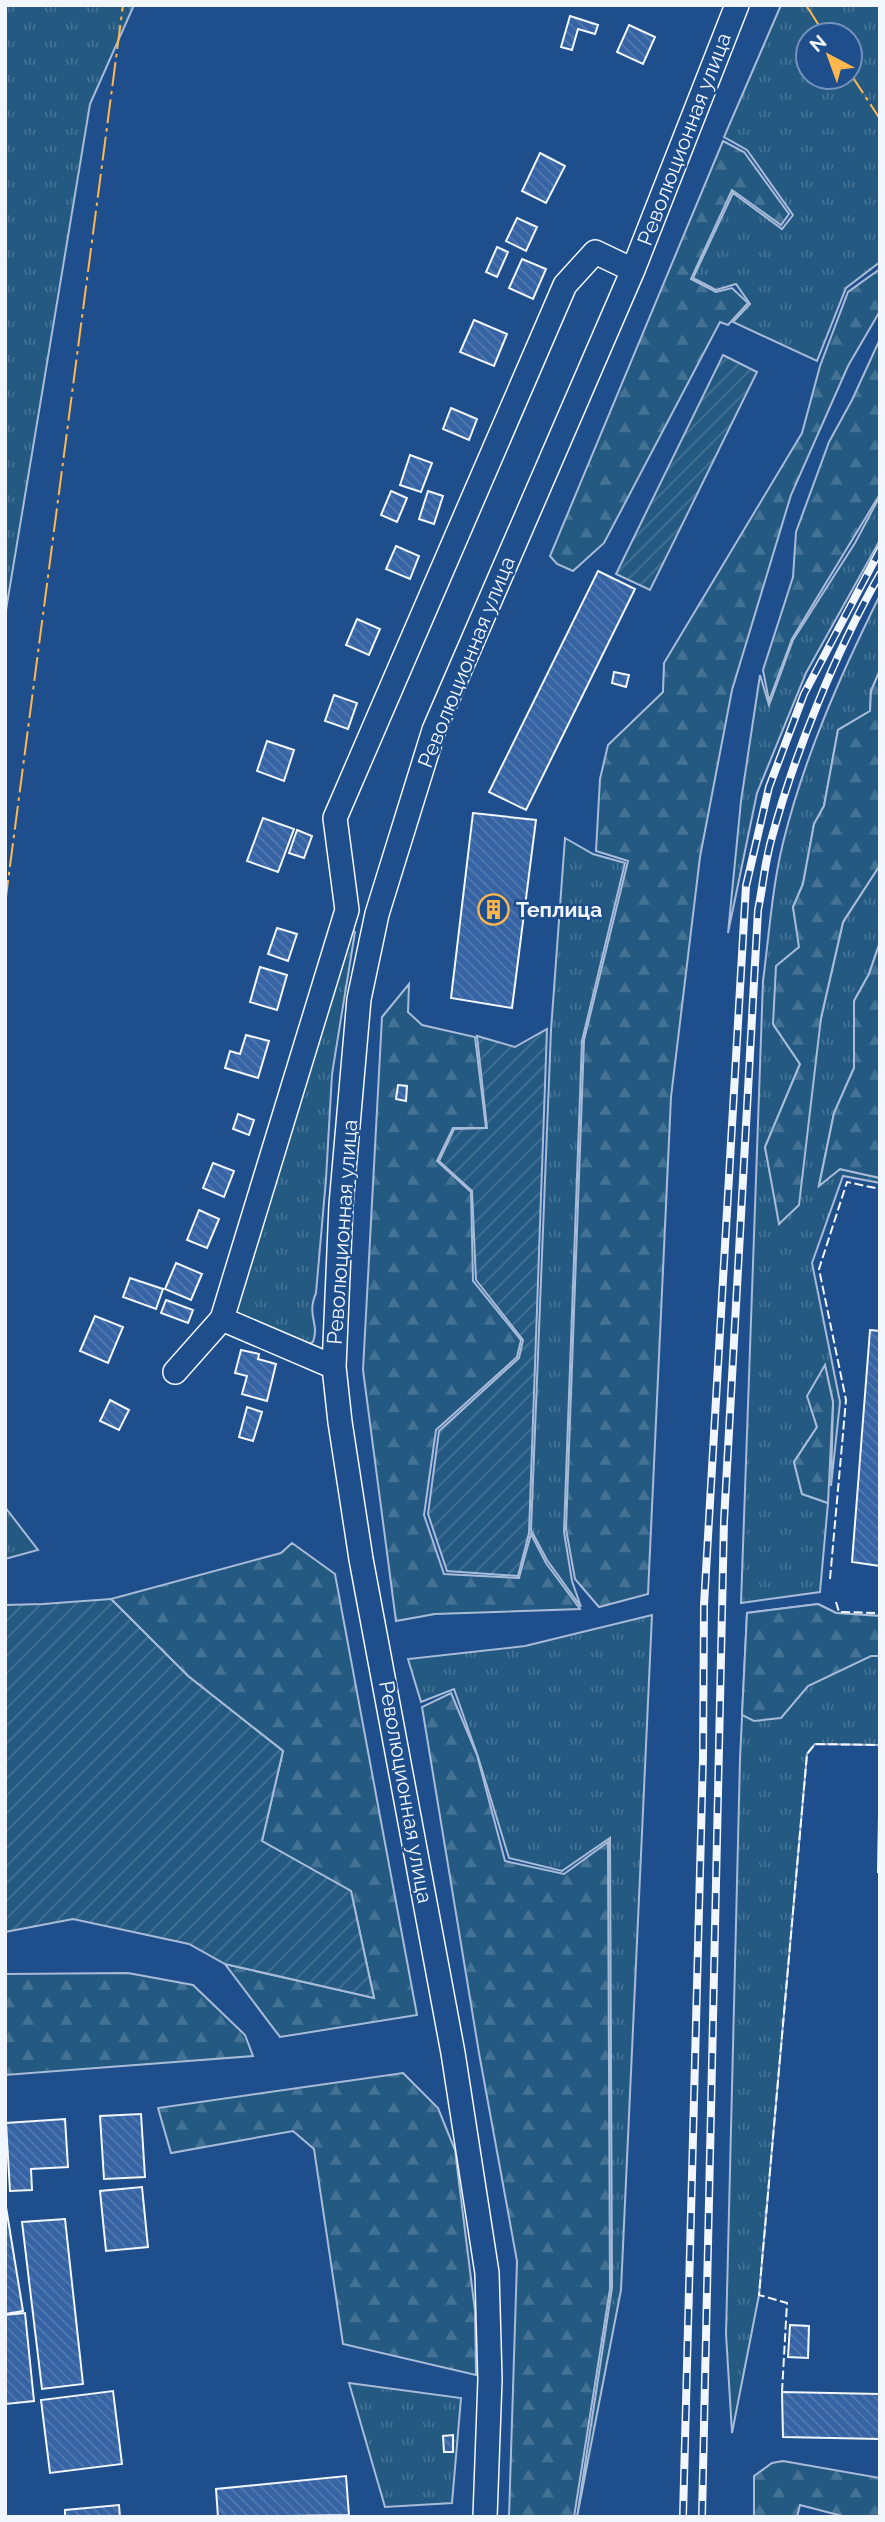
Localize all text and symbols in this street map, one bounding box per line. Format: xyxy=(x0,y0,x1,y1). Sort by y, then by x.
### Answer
north arrow xyxy=(794,21,864,91)
street label: Революционная улица xyxy=(632,29,736,249)
text: N xyxy=(805,30,831,56)
street label: Революционная улица xyxy=(412,553,520,771)
building icon: Теплица xyxy=(476,892,510,926)
place label: Теплица xyxy=(516,897,602,922)
street label: Революционная улица xyxy=(322,1119,362,1345)
street label: Революционная улица xyxy=(374,1679,438,1905)

